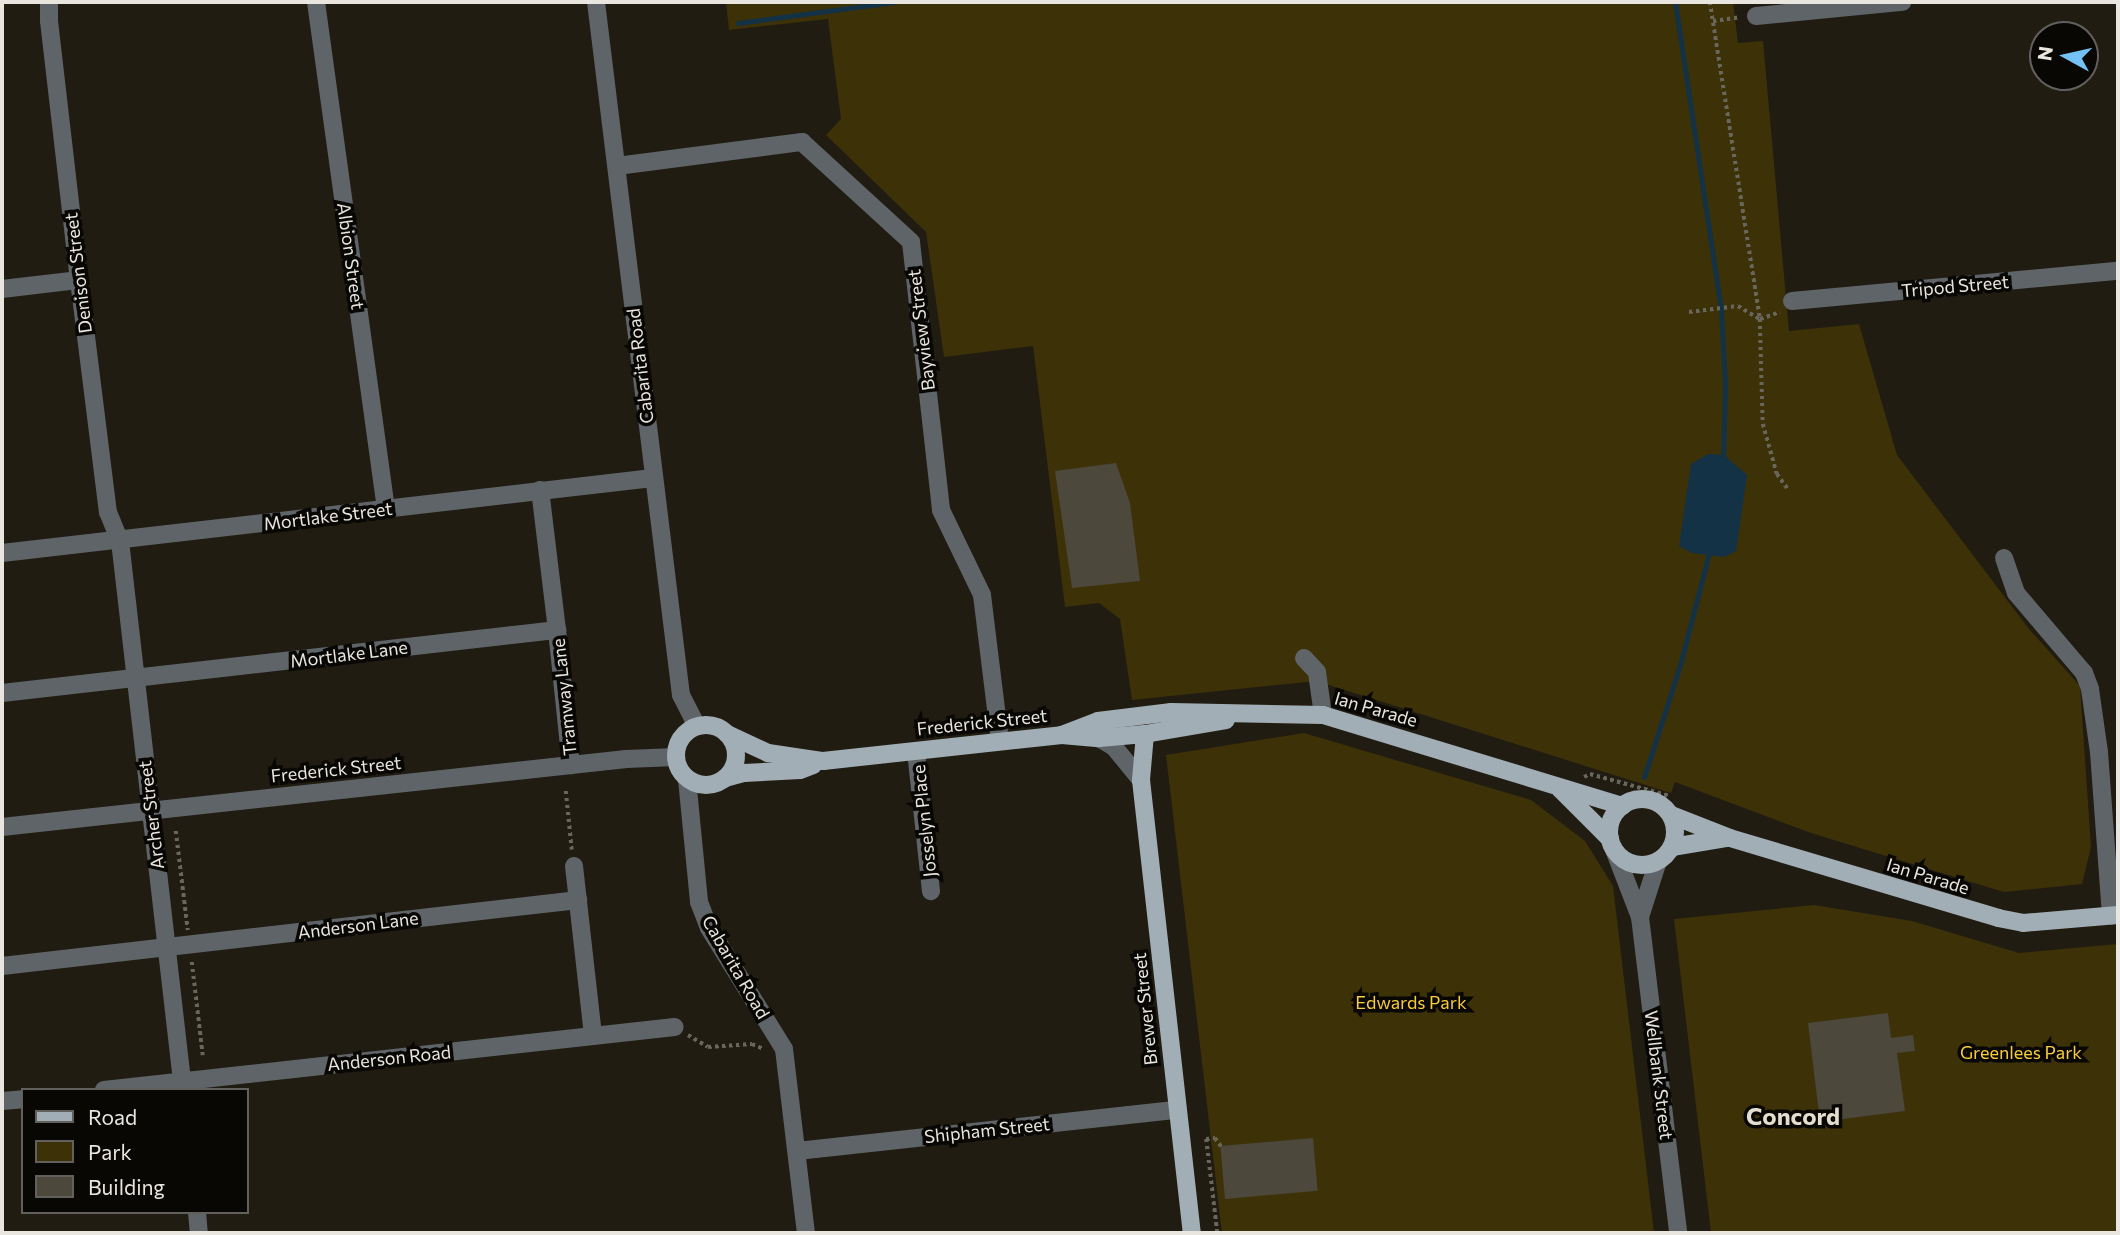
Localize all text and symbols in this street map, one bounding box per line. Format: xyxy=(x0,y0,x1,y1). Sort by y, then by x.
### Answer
north arrow xyxy=(2029,21,2099,91)
text: N xyxy=(2032,45,2057,62)
street label: Albion Street xyxy=(333,201,369,311)
street label: Denison Street xyxy=(60,211,96,335)
street label: Bayview Street xyxy=(903,268,939,392)
street label: Tripod Street xyxy=(1900,271,2010,301)
street label: Cabarita Road xyxy=(622,307,658,425)
street label: Mortlake Street xyxy=(262,497,394,535)
street label: Mortlake Lane xyxy=(289,636,409,672)
street label: Tramway Lane xyxy=(547,637,581,757)
street label: Ian Parade xyxy=(1332,687,1420,731)
street label: Frederick Street xyxy=(916,704,1048,740)
street label: Frederick Street xyxy=(270,751,402,787)
street label: Archer Street xyxy=(134,759,168,871)
street label: Josselyn Place xyxy=(907,764,941,878)
street label: Ian Parade xyxy=(1884,853,1972,899)
street label: Anderson Lane xyxy=(296,907,420,943)
street label: Cabarita Road xyxy=(698,911,774,1023)
street label: Brewer Street xyxy=(1128,952,1162,1066)
park label: Edwards Park xyxy=(1355,991,1467,1013)
street label: Wellbank Street xyxy=(1640,1009,1678,1141)
street label: Anderson Road xyxy=(326,1041,452,1075)
park label: Greenlees Park xyxy=(1960,1041,2082,1063)
legend xyxy=(21,1088,248,1214)
district label: Concord xyxy=(1746,1102,1840,1130)
text: Road xyxy=(88,1104,137,1129)
street label: Shipham Street xyxy=(923,1113,1051,1147)
text: Park xyxy=(88,1139,132,1164)
text: Building xyxy=(88,1174,165,1199)

